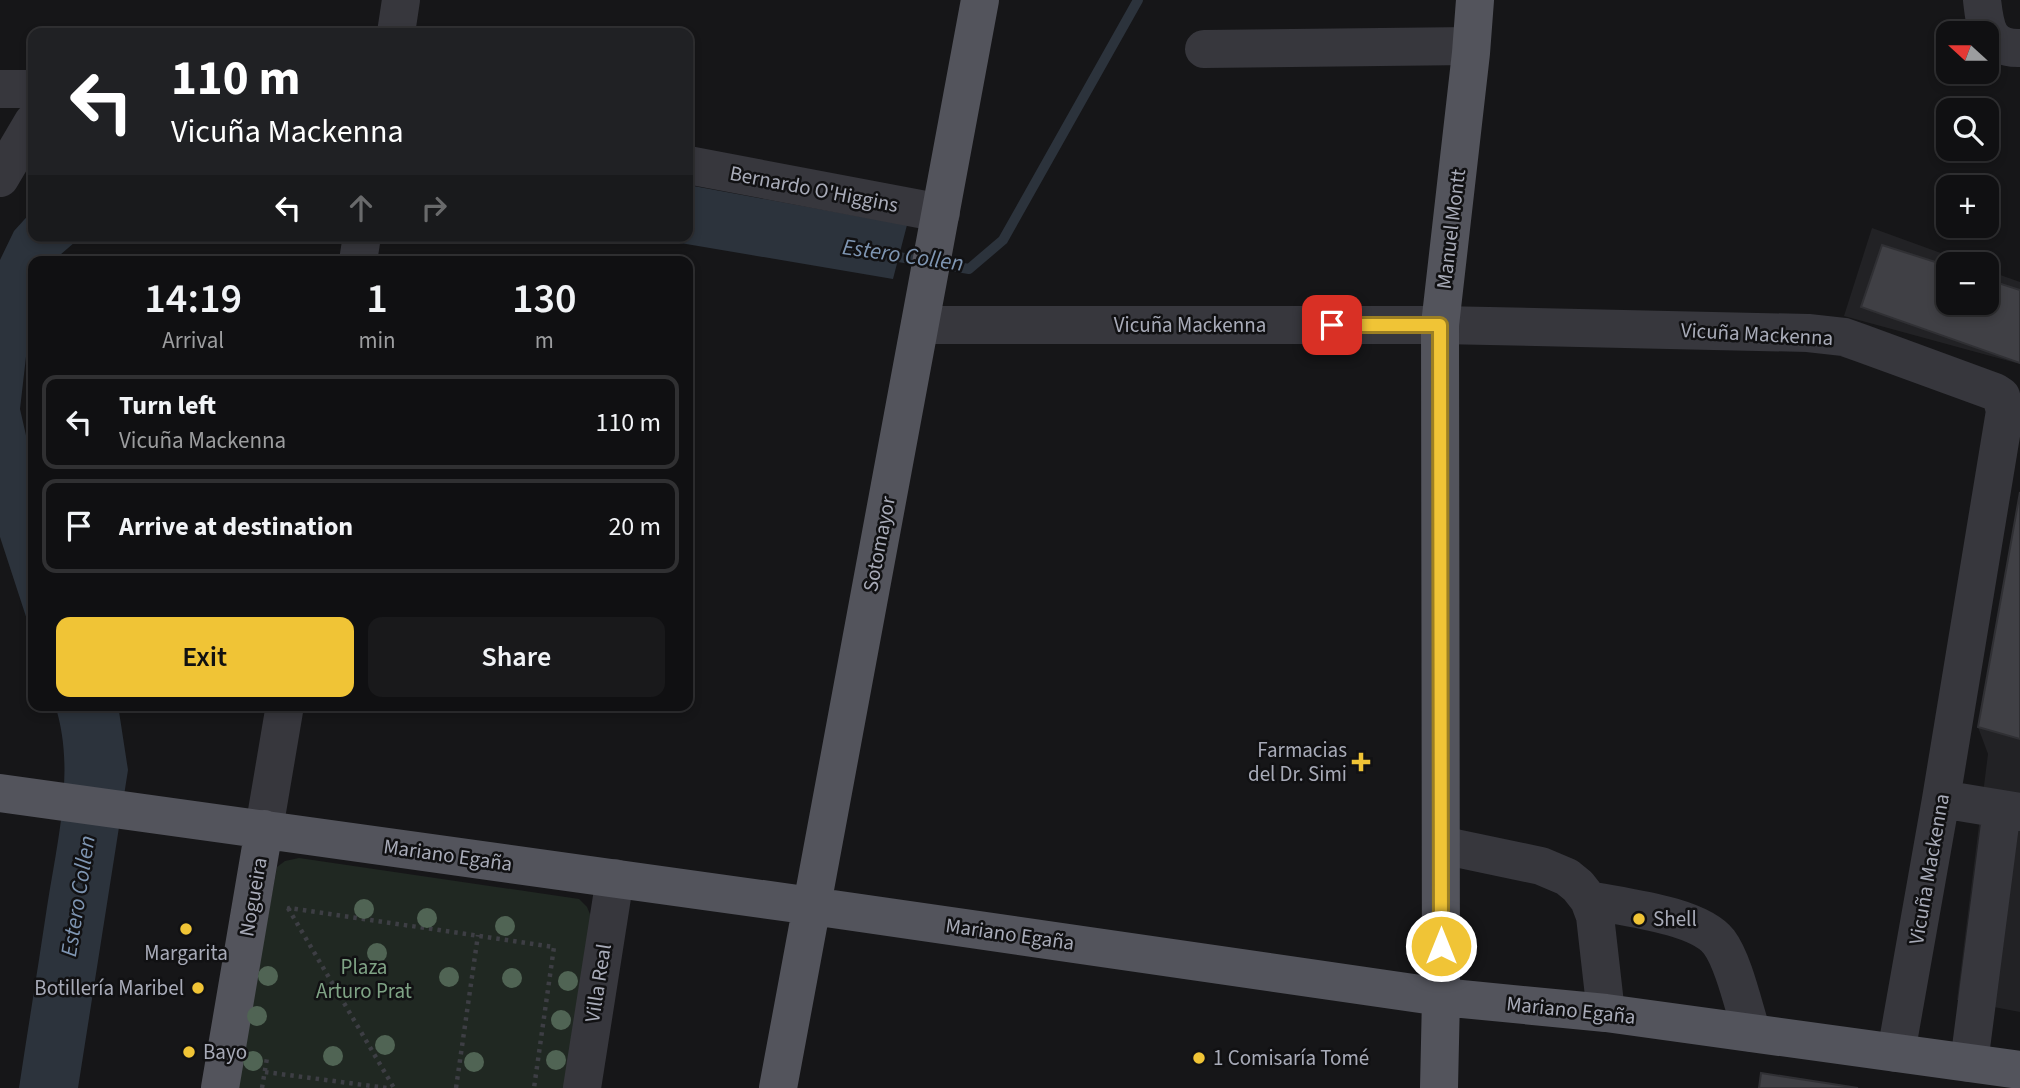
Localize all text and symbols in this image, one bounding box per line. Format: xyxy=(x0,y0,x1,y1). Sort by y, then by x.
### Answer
north arrow xyxy=(1936,21,1998,84)
map controls xyxy=(1936,21,1999,315)
text: 110 m xyxy=(171,44,300,114)
icon: left xyxy=(56,56,147,147)
button: search xyxy=(1936,98,1999,161)
text: Vicuña Mackenna xyxy=(171,109,404,155)
street label: Bernardo O'Higgins xyxy=(727,158,901,220)
street label: Manuel Montt xyxy=(1429,167,1473,291)
button: + xyxy=(1936,175,1999,238)
icon: left xyxy=(269,189,307,227)
icon: ahead xyxy=(342,189,380,227)
icon: right xyxy=(415,189,453,227)
water label: Estero Collen xyxy=(840,230,966,280)
button: − xyxy=(1936,252,1999,315)
text: 14:19 xyxy=(144,269,242,329)
text: 1 xyxy=(366,269,388,329)
text: 130 xyxy=(512,269,577,329)
pin xyxy=(1302,295,1362,355)
icon: arrive xyxy=(1313,306,1351,344)
street label: Vicuña Mackenna xyxy=(1114,310,1266,340)
street label: Vicuña Mackenna xyxy=(1680,315,1834,353)
text: Arrival xyxy=(162,324,224,357)
text: min xyxy=(358,324,396,357)
text: m xyxy=(535,324,554,357)
text: Turn left xyxy=(119,387,216,424)
icon: left xyxy=(60,403,98,441)
text: 110 m xyxy=(595,404,661,441)
text: Vicuña Mackenna xyxy=(119,424,286,457)
street label: Sotomayor xyxy=(855,493,903,594)
icon: arrive xyxy=(60,507,98,545)
text: Arrive at destination xyxy=(119,508,353,545)
text: 20 m xyxy=(608,508,661,545)
button: Exit xyxy=(56,617,354,697)
button: Share xyxy=(368,617,665,697)
place label: Farmacias del Dr. Simi xyxy=(1248,735,1347,789)
marker: Farmacias del Dr. Simi xyxy=(1353,754,1369,770)
street label: Vicuña Mackenna xyxy=(1901,791,1957,947)
street label: Mariano Egaña xyxy=(382,831,514,879)
water label: Estero Collen xyxy=(52,833,104,959)
street label: Nogueira xyxy=(231,855,275,939)
place label: Shell xyxy=(1653,904,1697,934)
position arrow xyxy=(1404,909,1478,983)
street label: Mariano Egaña xyxy=(944,910,1076,958)
marker: Shell xyxy=(1631,911,1647,927)
marker: Margarita xyxy=(178,921,194,937)
place label: Margarita xyxy=(144,938,228,968)
street label: Villa Real xyxy=(577,942,619,1024)
park label: Plaza Arturo Prat xyxy=(316,952,412,1006)
place label: Botillería Maribel xyxy=(34,973,184,1003)
marker: Botillería Maribel xyxy=(190,980,206,996)
street label: Mariano Egaña xyxy=(1505,988,1637,1032)
place label: Bayo xyxy=(203,1037,247,1067)
place label: 1 Comisaría Tomé xyxy=(1213,1043,1369,1073)
marker: Bayo xyxy=(181,1044,197,1060)
marker: 1 Comisaría Tomé xyxy=(1191,1050,1207,1066)

